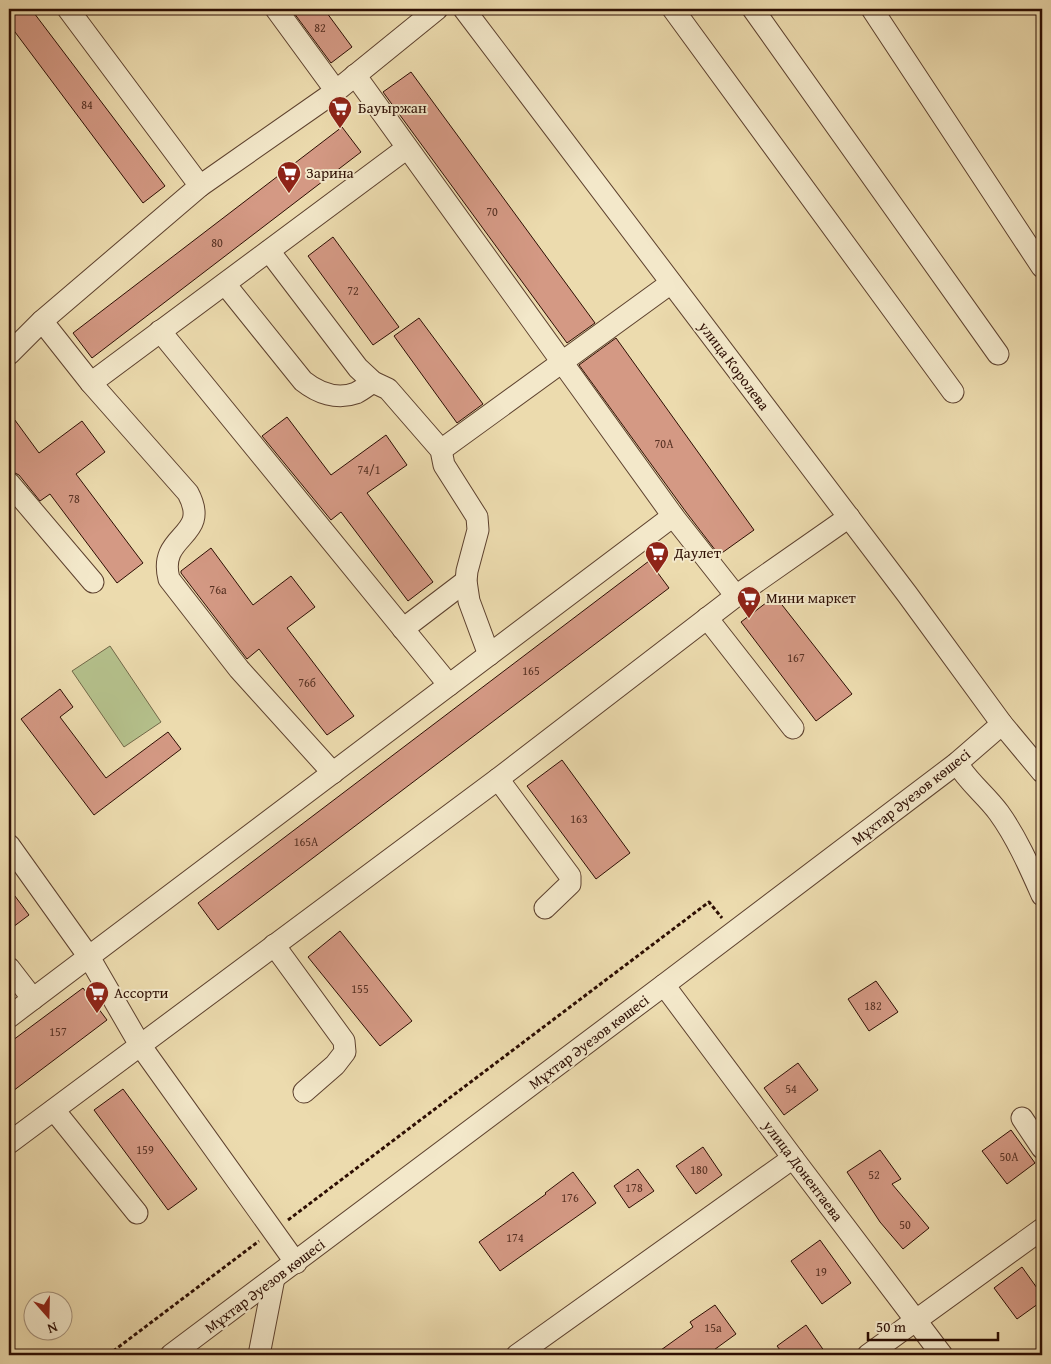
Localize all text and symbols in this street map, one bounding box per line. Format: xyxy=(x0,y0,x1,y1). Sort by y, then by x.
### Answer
house number: 82 xyxy=(314,19,326,36)
supermarket icon: Бауыржан xyxy=(327,95,353,129)
house number: 84 xyxy=(81,96,93,113)
place label: Бауыржан xyxy=(358,97,427,118)
supermarket icon: Зарина xyxy=(276,160,302,194)
place label: Зарина xyxy=(306,162,355,183)
house number: 70 xyxy=(486,203,498,220)
house number: 80 xyxy=(211,234,223,251)
house number: 72 xyxy=(347,282,359,299)
street label: улица Королева xyxy=(693,316,775,415)
house number: 70А xyxy=(655,435,674,452)
house number: 74/1 xyxy=(358,461,381,478)
house number: 78 xyxy=(68,490,80,507)
supermarket icon: Даулет xyxy=(644,540,670,574)
place label: Даулет xyxy=(673,542,722,563)
house number: 76а xyxy=(209,581,227,598)
supermarket icon: Мини маркет xyxy=(736,585,762,619)
place label: Мини маркет xyxy=(766,587,856,608)
house number: 167 xyxy=(787,649,805,666)
house number: 165 xyxy=(522,662,540,679)
house number: 76б xyxy=(298,674,316,691)
street label: Мұхтар Әуезов көшесі xyxy=(847,743,975,850)
house number: 163 xyxy=(570,810,588,827)
house number: 165А xyxy=(294,833,319,850)
supermarket icon: Ассорти xyxy=(84,980,110,1014)
house number: 155 xyxy=(351,980,369,997)
place label: Ассорти xyxy=(114,982,168,1003)
street label: Мұхтар Әуезов көшесі xyxy=(524,989,653,1094)
house number: 182 xyxy=(864,997,882,1014)
house number: 157 xyxy=(49,1023,67,1040)
house number: 54 xyxy=(785,1080,797,1097)
street label: улица Донентаева xyxy=(758,1115,849,1226)
house number: 159 xyxy=(136,1141,154,1158)
house number: 50А xyxy=(1000,1148,1019,1165)
house number: 180 xyxy=(690,1161,708,1178)
house number: 52 xyxy=(868,1166,880,1183)
house number: 178 xyxy=(625,1179,643,1196)
house number: 176 xyxy=(561,1189,579,1206)
house number: 50 xyxy=(899,1216,911,1233)
house number: 174 xyxy=(506,1229,524,1246)
street label: Мұхтар Әуезов көшесі xyxy=(200,1233,329,1338)
house number: 19 xyxy=(815,1263,827,1280)
north arrow xyxy=(22,1292,72,1342)
scale bar xyxy=(868,1309,998,1341)
text: 50 m xyxy=(876,1316,907,1337)
text: N xyxy=(44,1317,60,1339)
house number: 15а xyxy=(704,1319,722,1336)

